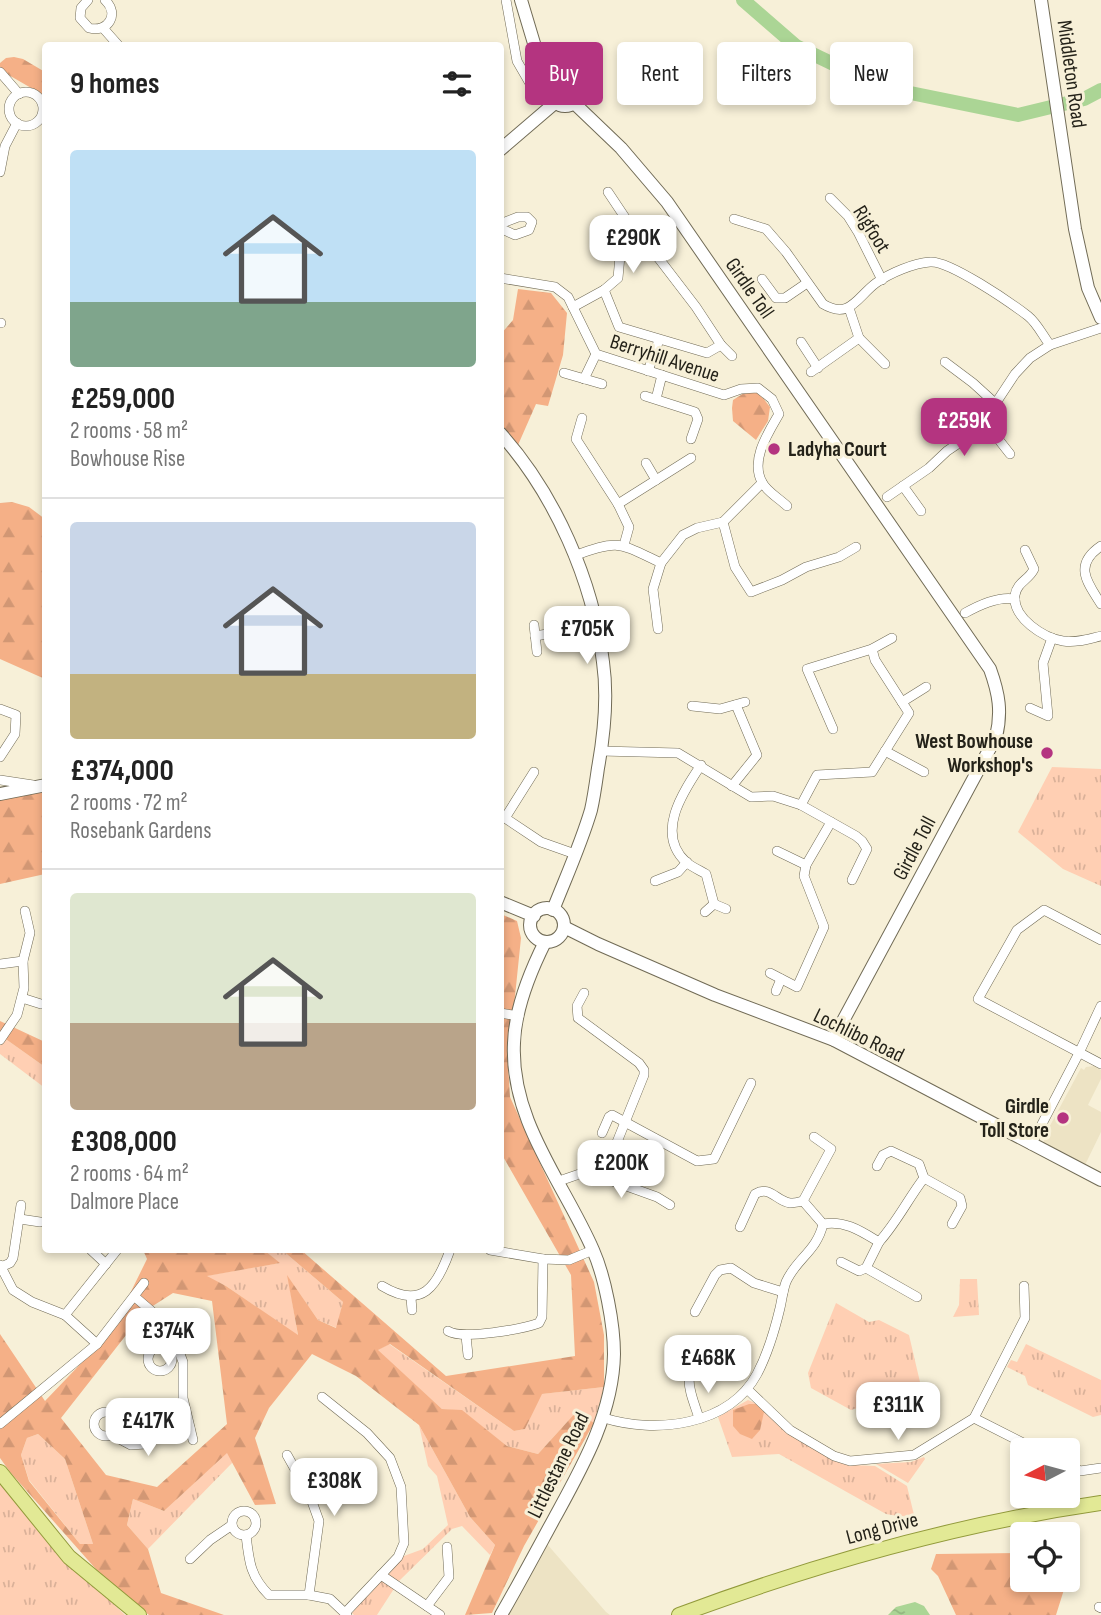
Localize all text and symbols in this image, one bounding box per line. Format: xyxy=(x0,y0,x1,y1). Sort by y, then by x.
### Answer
street label: Middleton Road xyxy=(1052,19,1091,130)
chip: Buy xyxy=(525,42,603,105)
chip: Rent xyxy=(617,42,703,105)
chip: Filters xyxy=(717,42,816,105)
chip: New xyxy=(830,42,913,105)
icon: filters xyxy=(438,65,476,103)
text: 9 homes xyxy=(70,66,160,102)
icon: home xyxy=(210,196,336,322)
street label: Rigfoot xyxy=(847,201,896,258)
pin: £290K xyxy=(584,216,682,275)
text: £290K xyxy=(605,224,661,252)
street label: Girdle Toll xyxy=(720,253,779,323)
street label: Berryhill Avenue xyxy=(607,329,723,388)
text: £259,000 xyxy=(70,381,175,417)
pin: £259K xyxy=(915,398,1013,458)
text: £259K xyxy=(937,407,991,435)
text: 2 rooms · 58 m² xyxy=(70,417,188,445)
place label: Ladyha Court xyxy=(788,437,887,462)
marker: Ladyha Court xyxy=(766,441,782,457)
text: Bowhouse Rise xyxy=(70,445,185,473)
icon: home xyxy=(210,568,336,694)
pin: £705K xyxy=(538,606,636,666)
text: £705K xyxy=(560,615,614,643)
place label: West Bowhouse Workshop's xyxy=(915,729,1033,778)
marker: West Bowhouse Workshop's xyxy=(1039,745,1055,761)
text: £374,000 xyxy=(70,753,174,789)
text: 2 rooms · 72 m² xyxy=(70,789,188,817)
street label: Girdle Toll xyxy=(887,812,941,884)
text: Rosebank Gardens xyxy=(70,817,211,845)
icon: home xyxy=(210,939,336,1065)
street label: Lochlibo Road xyxy=(809,1003,908,1068)
place label: Girdle Toll Store xyxy=(980,1094,1049,1143)
marker: Girdle Toll Store xyxy=(1055,1110,1071,1126)
text: £308,000 xyxy=(70,1124,177,1160)
pin: £200K xyxy=(572,1140,670,1200)
text: £200K xyxy=(593,1149,649,1177)
text: 2 rooms · 64 m² xyxy=(70,1160,189,1188)
text: Dalmore Place xyxy=(70,1188,179,1216)
pin: £374K xyxy=(119,1308,217,1368)
text: £374K xyxy=(142,1317,194,1345)
pin: £468K xyxy=(659,1336,757,1395)
text: £468K xyxy=(680,1344,736,1372)
pin: £311K xyxy=(849,1382,947,1442)
text: £311K xyxy=(872,1391,924,1419)
pin: £417K xyxy=(99,1398,197,1458)
text: £417K xyxy=(122,1407,174,1435)
street label: Littlestane Road xyxy=(522,1408,595,1522)
north arrow xyxy=(1010,1438,1080,1508)
map controls xyxy=(1010,1438,1080,1592)
pin: £308K xyxy=(285,1458,383,1518)
text: £308K xyxy=(306,1467,362,1495)
street label: Long Drive xyxy=(843,1507,921,1550)
button: locate xyxy=(1010,1522,1080,1592)

